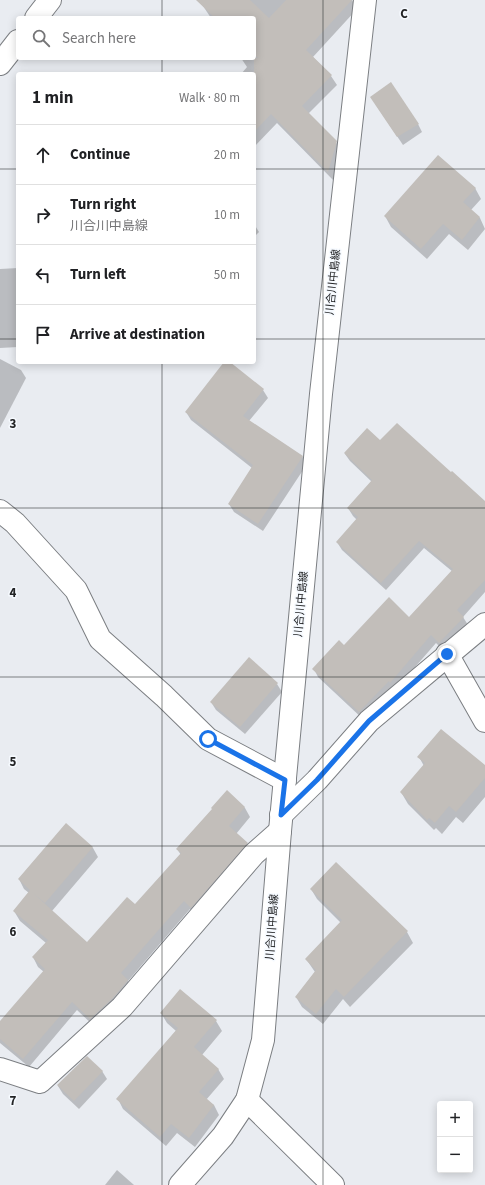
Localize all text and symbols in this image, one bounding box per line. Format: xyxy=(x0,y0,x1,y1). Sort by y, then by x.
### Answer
text: C xyxy=(400,5,408,23)
search box xyxy=(16,16,256,60)
icon: search xyxy=(30,27,52,49)
text: Search here xyxy=(62,28,136,49)
text: 1 min xyxy=(32,86,73,110)
text: Walk · 80 m xyxy=(179,89,240,107)
icon: ahead xyxy=(32,144,54,166)
text: Continue xyxy=(70,144,130,165)
text: 20 m xyxy=(214,146,240,164)
text: Turn right xyxy=(70,194,136,215)
icon: right xyxy=(32,204,54,226)
text: 10 m xyxy=(214,206,240,224)
text: 川合川中島線 xyxy=(70,217,148,235)
street label: 川合川中島線 xyxy=(322,248,344,316)
icon: left xyxy=(32,264,54,286)
text: Turn left xyxy=(70,264,126,285)
text: 50 m xyxy=(214,266,240,284)
icon: arrive xyxy=(32,324,54,346)
text: Arrive at destination xyxy=(70,324,205,345)
text: 3 xyxy=(10,415,17,433)
street label: 川合川中島線 xyxy=(291,570,311,638)
text: 4 xyxy=(10,584,17,602)
route end xyxy=(438,645,456,663)
route start xyxy=(199,730,217,748)
text: 5 xyxy=(10,753,17,771)
street label: 川合川中島線 xyxy=(262,894,282,960)
text: 6 xyxy=(10,923,17,941)
text: 7 xyxy=(10,1092,17,1110)
map controls xyxy=(437,1101,473,1173)
button: + xyxy=(437,1101,473,1137)
button: − xyxy=(437,1137,473,1173)

